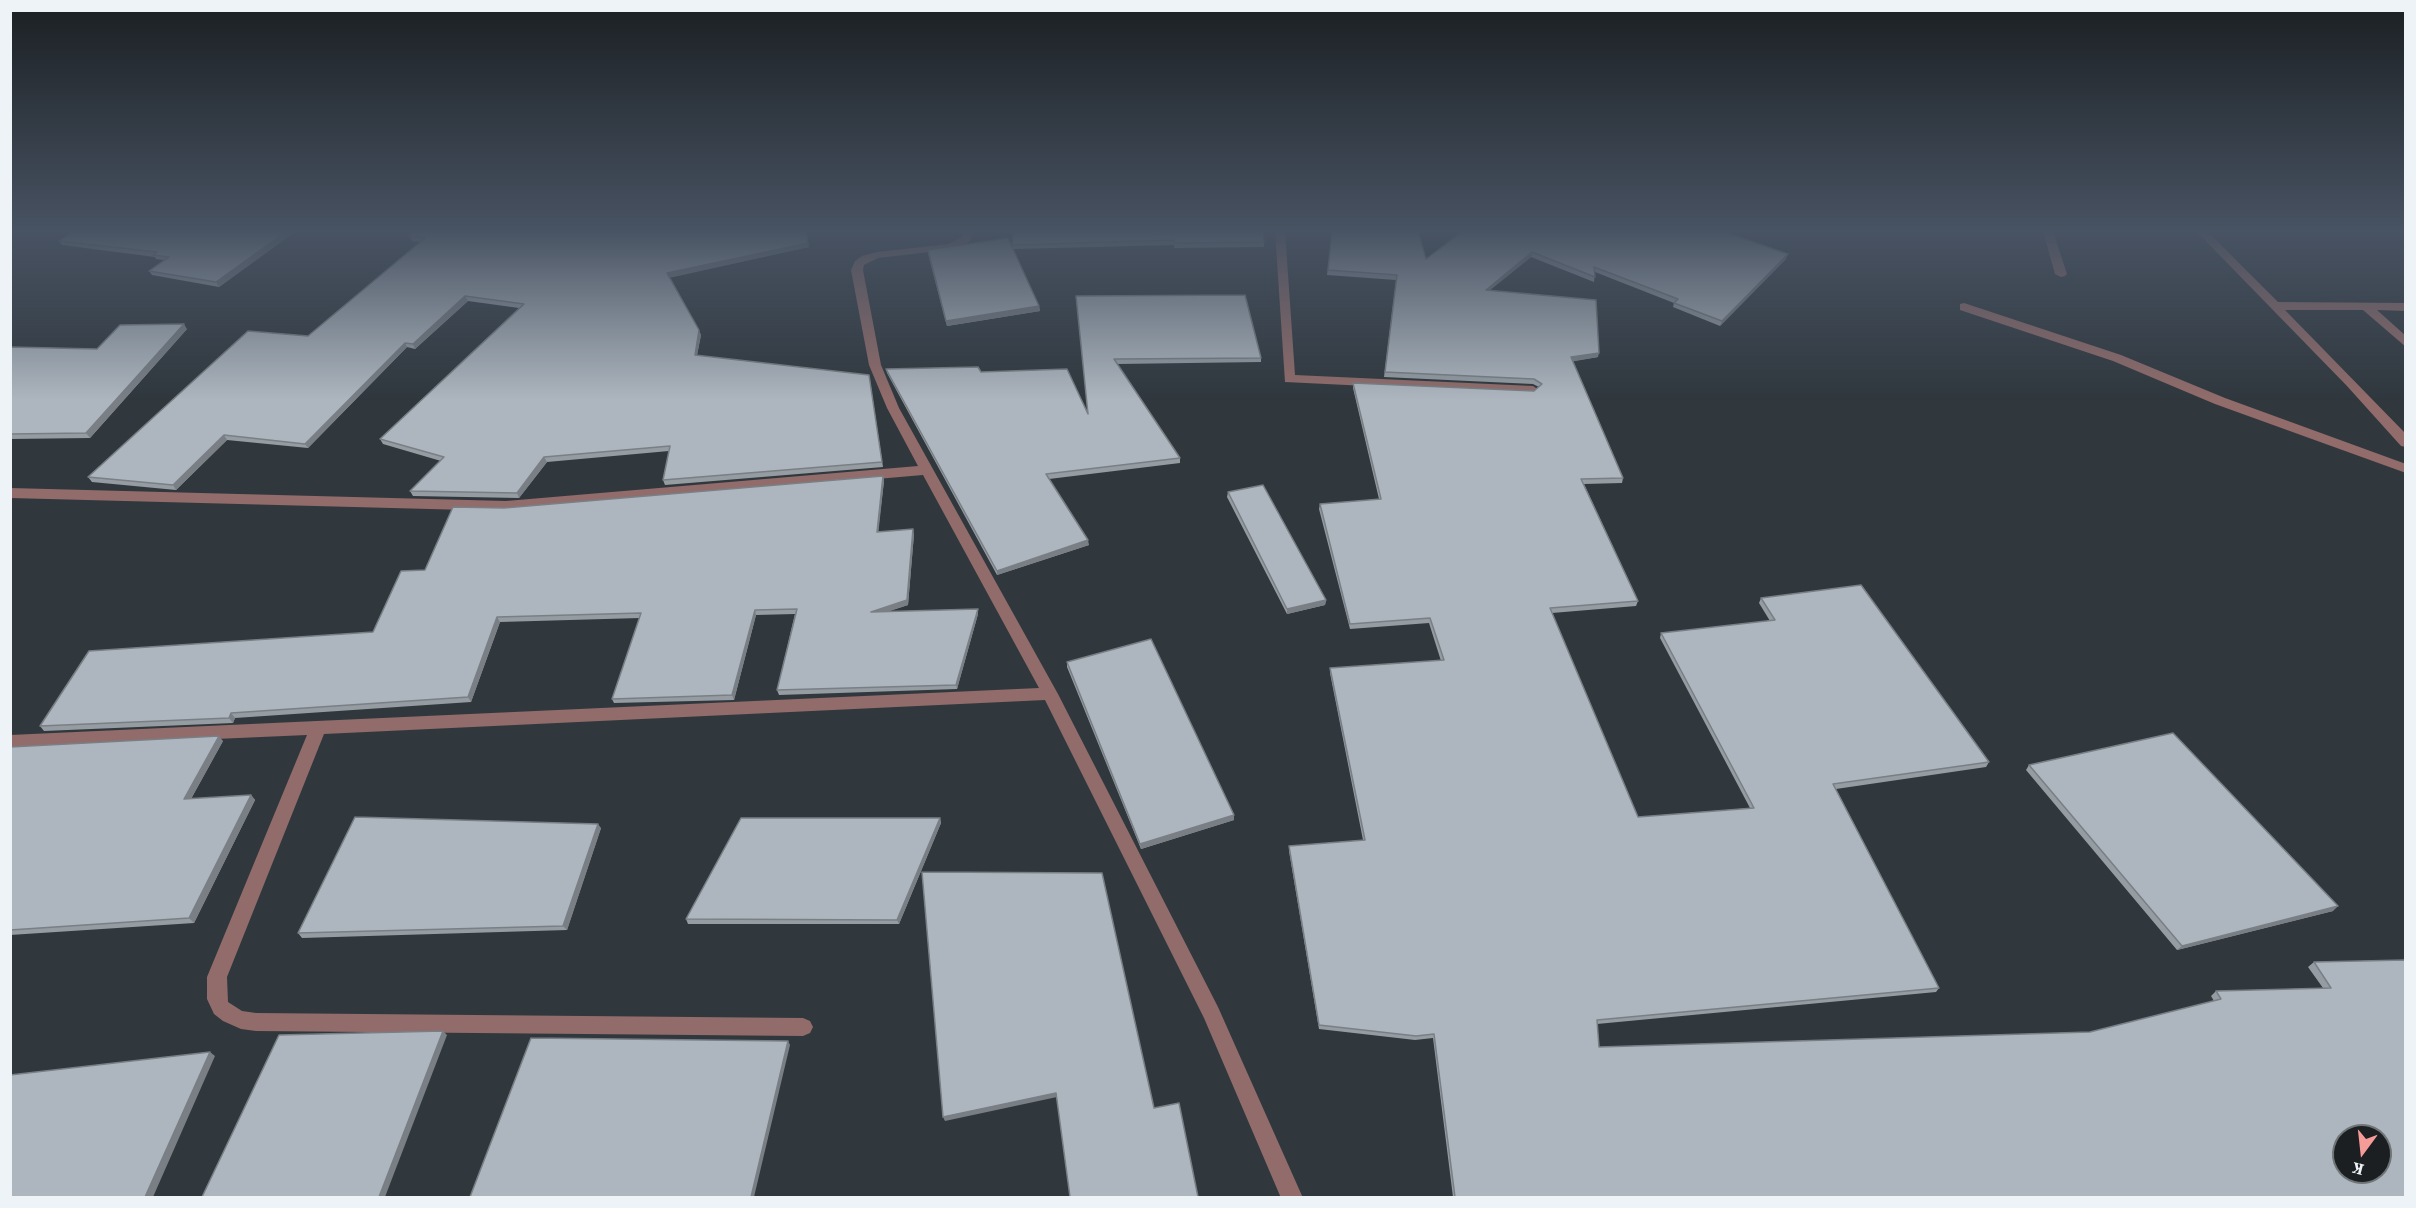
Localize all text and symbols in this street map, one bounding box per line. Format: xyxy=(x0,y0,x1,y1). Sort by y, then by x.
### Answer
north arrow xyxy=(2332,1124,2392,1184)
text: K xyxy=(2350,1157,2366,1182)

